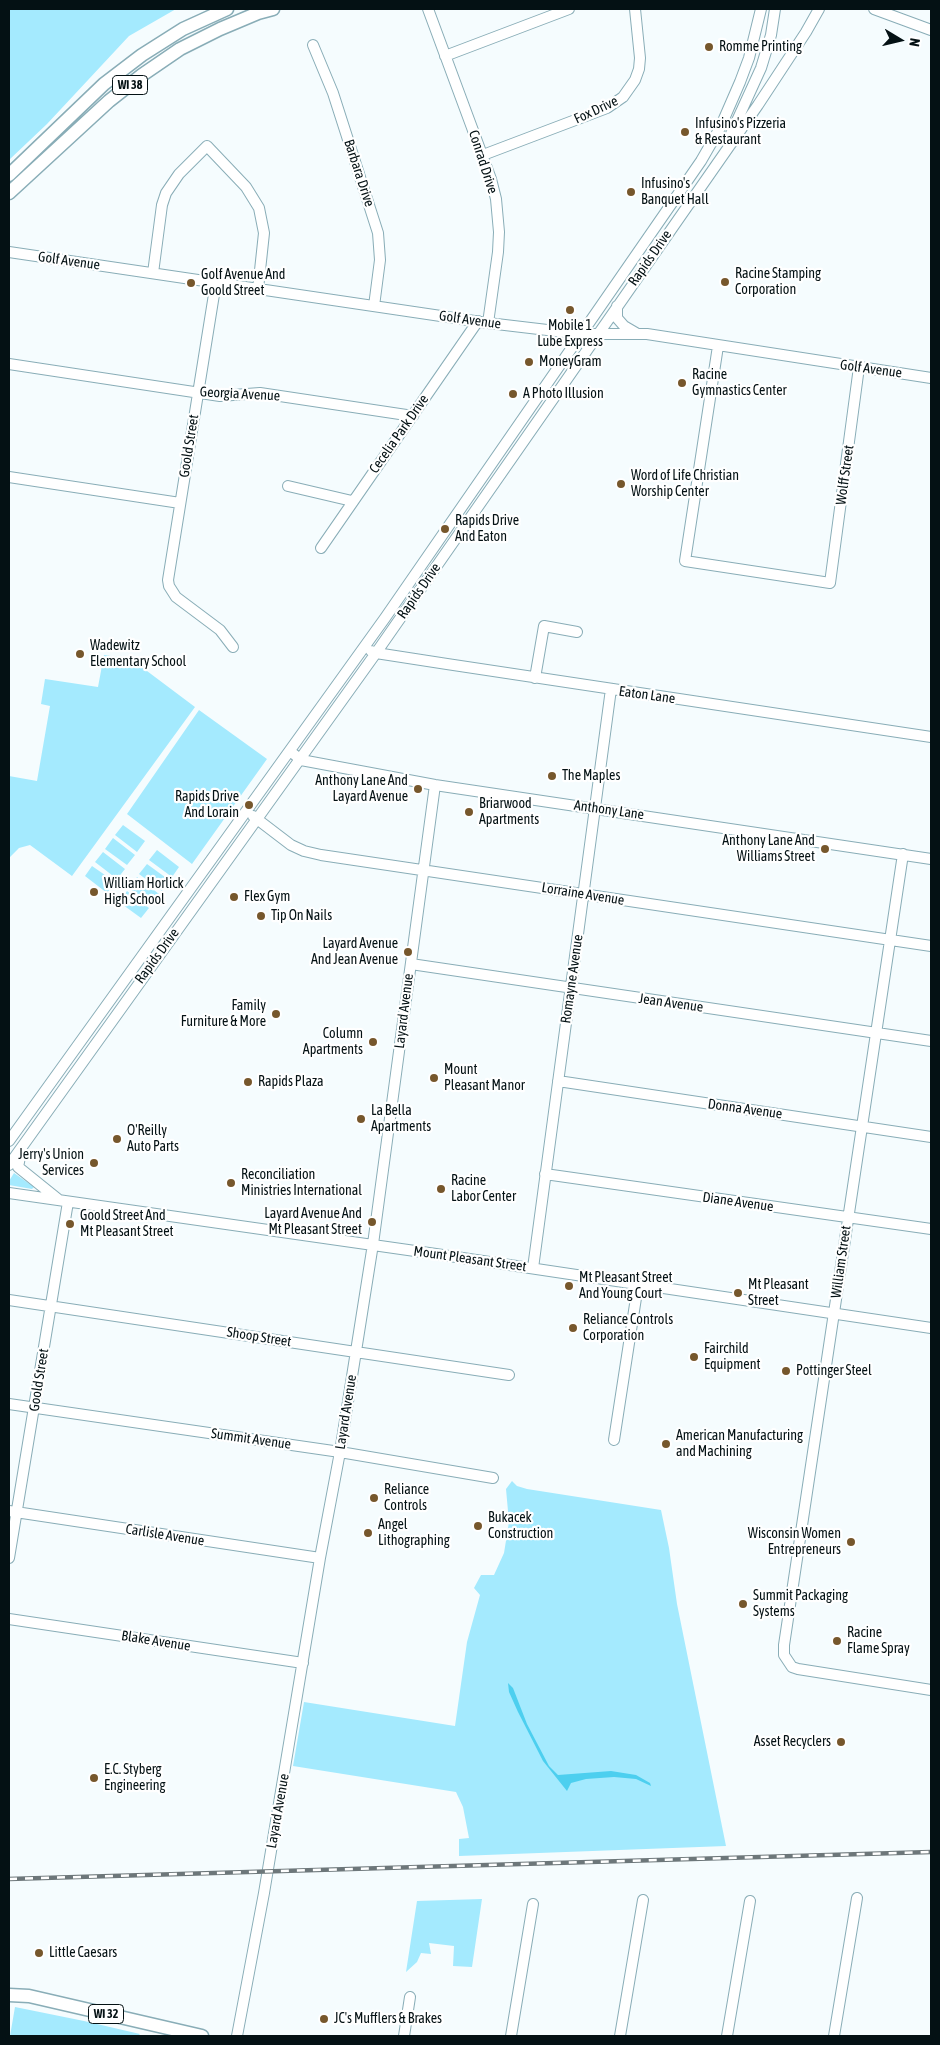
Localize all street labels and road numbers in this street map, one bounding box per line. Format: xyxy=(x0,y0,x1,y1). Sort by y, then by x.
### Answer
road number: WI 38 xyxy=(112,76,148,94)
street label: Fox Drive xyxy=(571,93,621,127)
street label: Conrad Drive xyxy=(465,128,501,196)
street label: Barbara Drive xyxy=(340,137,378,209)
street label: Rapids Drive xyxy=(625,227,675,289)
street label: Golf Avenue xyxy=(37,248,101,274)
street label: Golf Avenue xyxy=(438,307,502,333)
street label: Golf Avenue xyxy=(839,356,903,382)
street label: Georgia Avenue xyxy=(199,384,281,404)
street label: Cecelia Park Drive xyxy=(366,392,432,476)
street label: Goold Street xyxy=(176,413,202,479)
street label: Wolff Street xyxy=(832,444,858,506)
street label: Rapids Drive xyxy=(394,560,444,622)
street label: Eaton Lane xyxy=(618,683,676,707)
street label: Anthony Lane xyxy=(573,797,645,823)
street label: Lorraine Avenue xyxy=(540,879,626,909)
street label: Rapids Drive xyxy=(131,925,183,987)
street label: Romayne Avenue xyxy=(557,933,587,1025)
street label: Layard Avenue xyxy=(391,973,417,1049)
street label: Jean Avenue xyxy=(638,990,704,1016)
street label: Donna Avenue xyxy=(707,1095,783,1123)
street label: Diane Avenue xyxy=(701,1189,775,1215)
street label: William Street xyxy=(828,1225,854,1299)
street label: Mount Pleasant Street xyxy=(413,1243,527,1275)
street label: Shoop Street xyxy=(226,1324,292,1350)
street label: Goold Street xyxy=(26,1347,52,1413)
street label: Layard Avenue xyxy=(332,1373,360,1451)
street label: Summit Avenue xyxy=(210,1425,292,1453)
street label: Carlisle Avenue xyxy=(124,1520,206,1550)
street label: Blake Avenue xyxy=(120,1627,192,1655)
street label: Layard Avenue xyxy=(263,1772,293,1850)
road number: WI 32 xyxy=(88,2005,124,2024)

